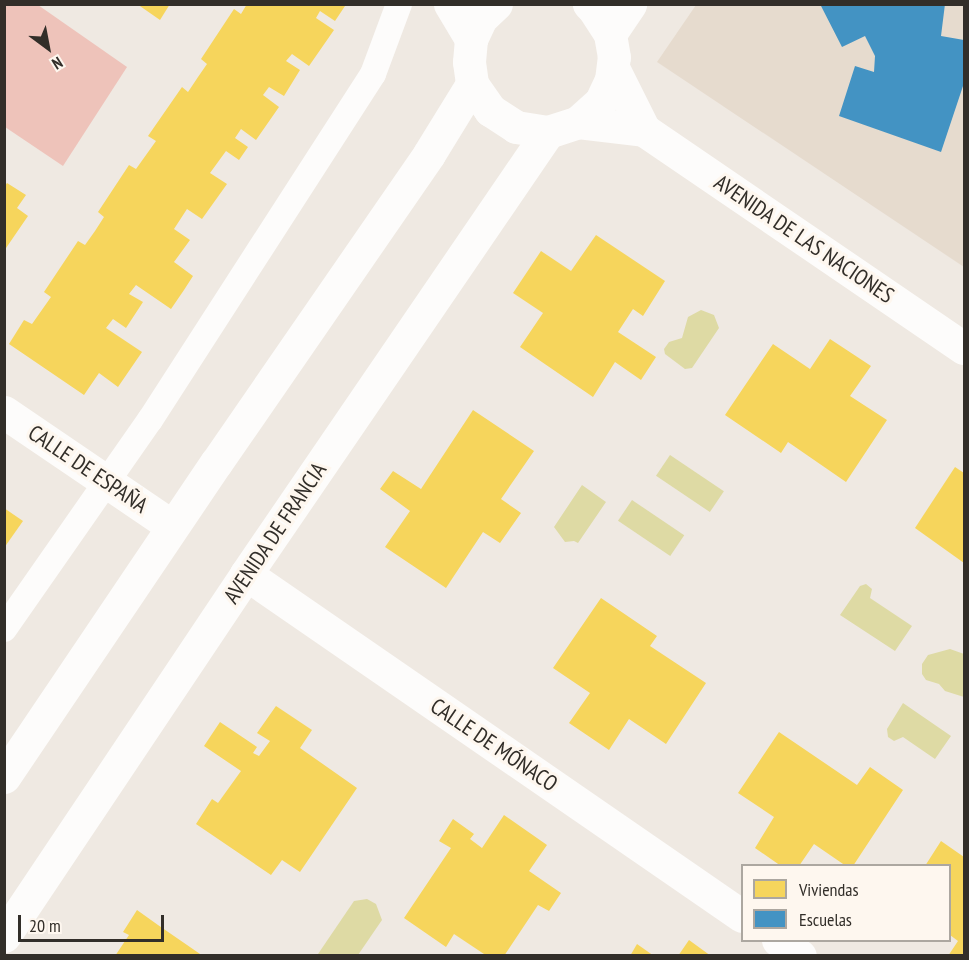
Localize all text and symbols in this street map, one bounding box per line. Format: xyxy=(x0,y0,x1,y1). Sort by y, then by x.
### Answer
north arrow xyxy=(18,18,78,78)
text: N xyxy=(49,52,67,74)
street label: AVENIDA DE LAS NACIONES xyxy=(709,169,899,309)
street label: CALLE DE ESPAÑA xyxy=(23,419,153,519)
street label: AVENIDA DE FRANCIA xyxy=(218,457,332,609)
street label: CALLE DE MÓNACO xyxy=(425,693,563,797)
legend xyxy=(741,864,951,942)
text: Viviendas xyxy=(799,878,859,901)
scale bar xyxy=(21,903,166,941)
text: Escuelas xyxy=(799,908,852,931)
text: 20 m xyxy=(29,914,61,937)

